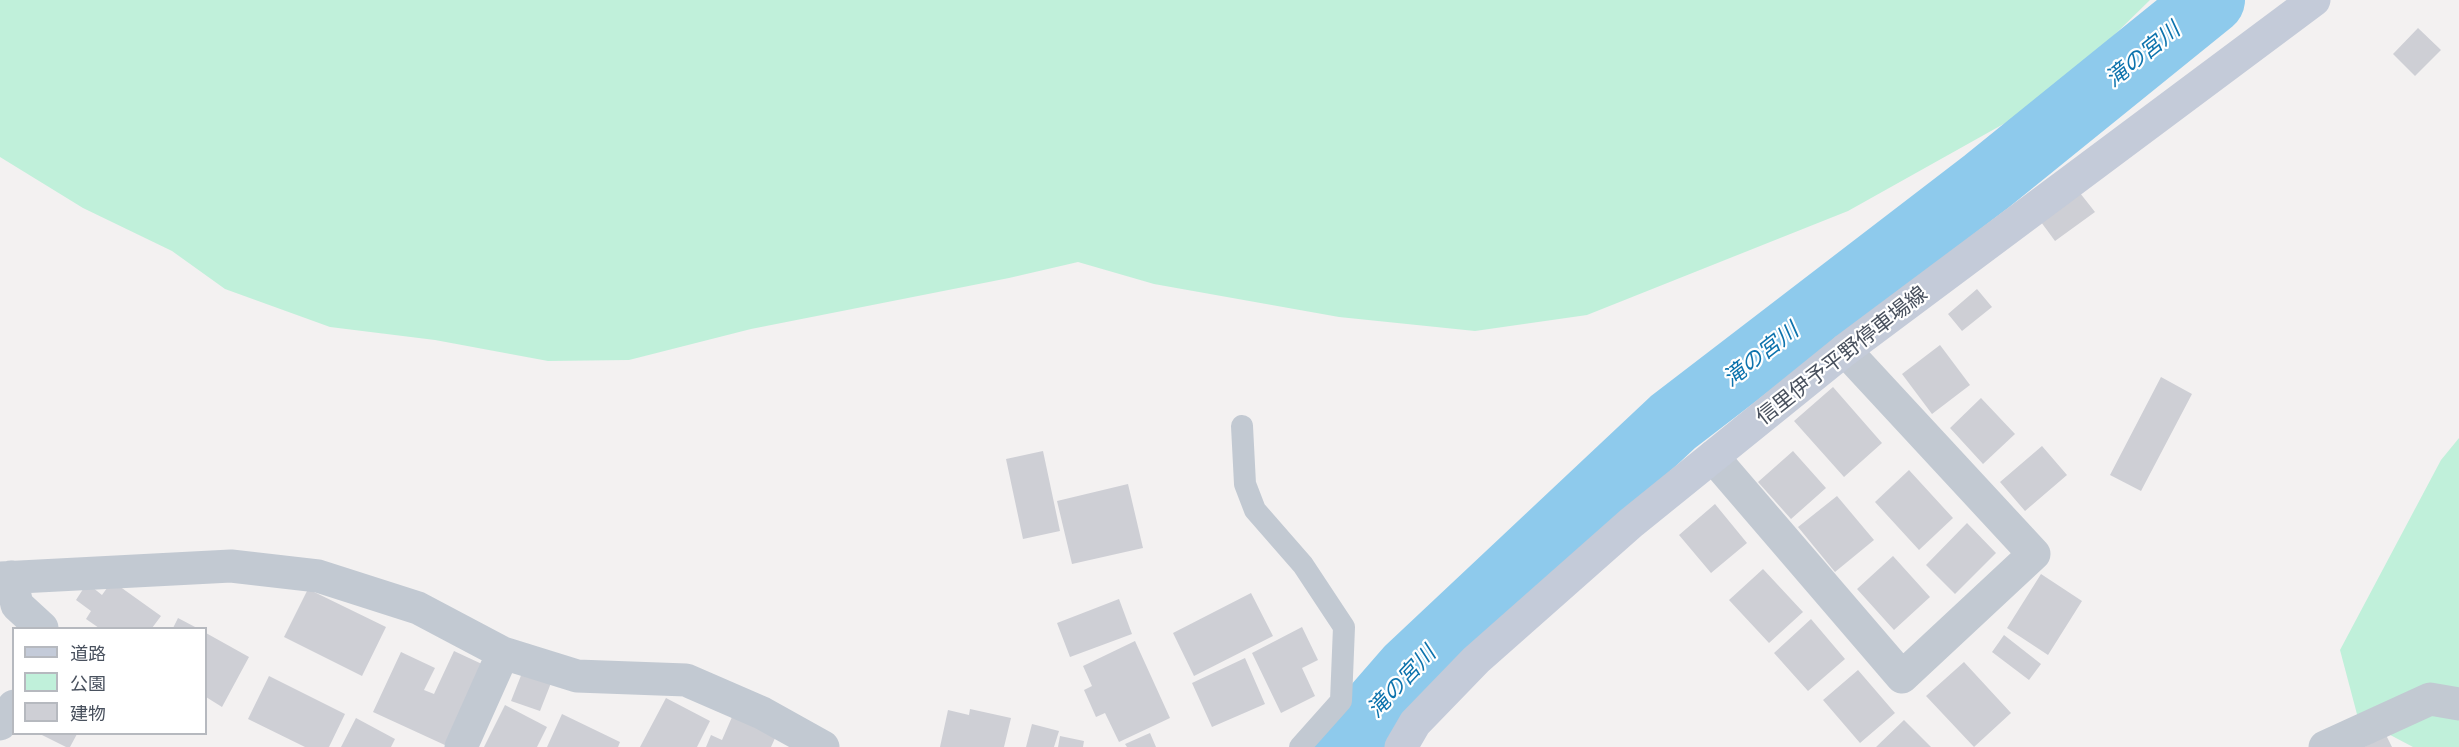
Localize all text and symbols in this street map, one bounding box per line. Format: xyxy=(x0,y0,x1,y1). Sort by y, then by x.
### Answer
water label: 滝の宮川 xyxy=(2100,17,2186,93)
street label: 信里伊予平野停車場線 xyxy=(1752,281,1932,431)
water label: 滝の宮川 xyxy=(1718,318,1804,392)
legend xyxy=(12,627,207,735)
water label: 滝の宮川 xyxy=(1362,641,1442,723)
text: 道路 xyxy=(70,643,106,664)
text: 公園 xyxy=(70,673,106,694)
text: 建物 xyxy=(70,703,106,724)

